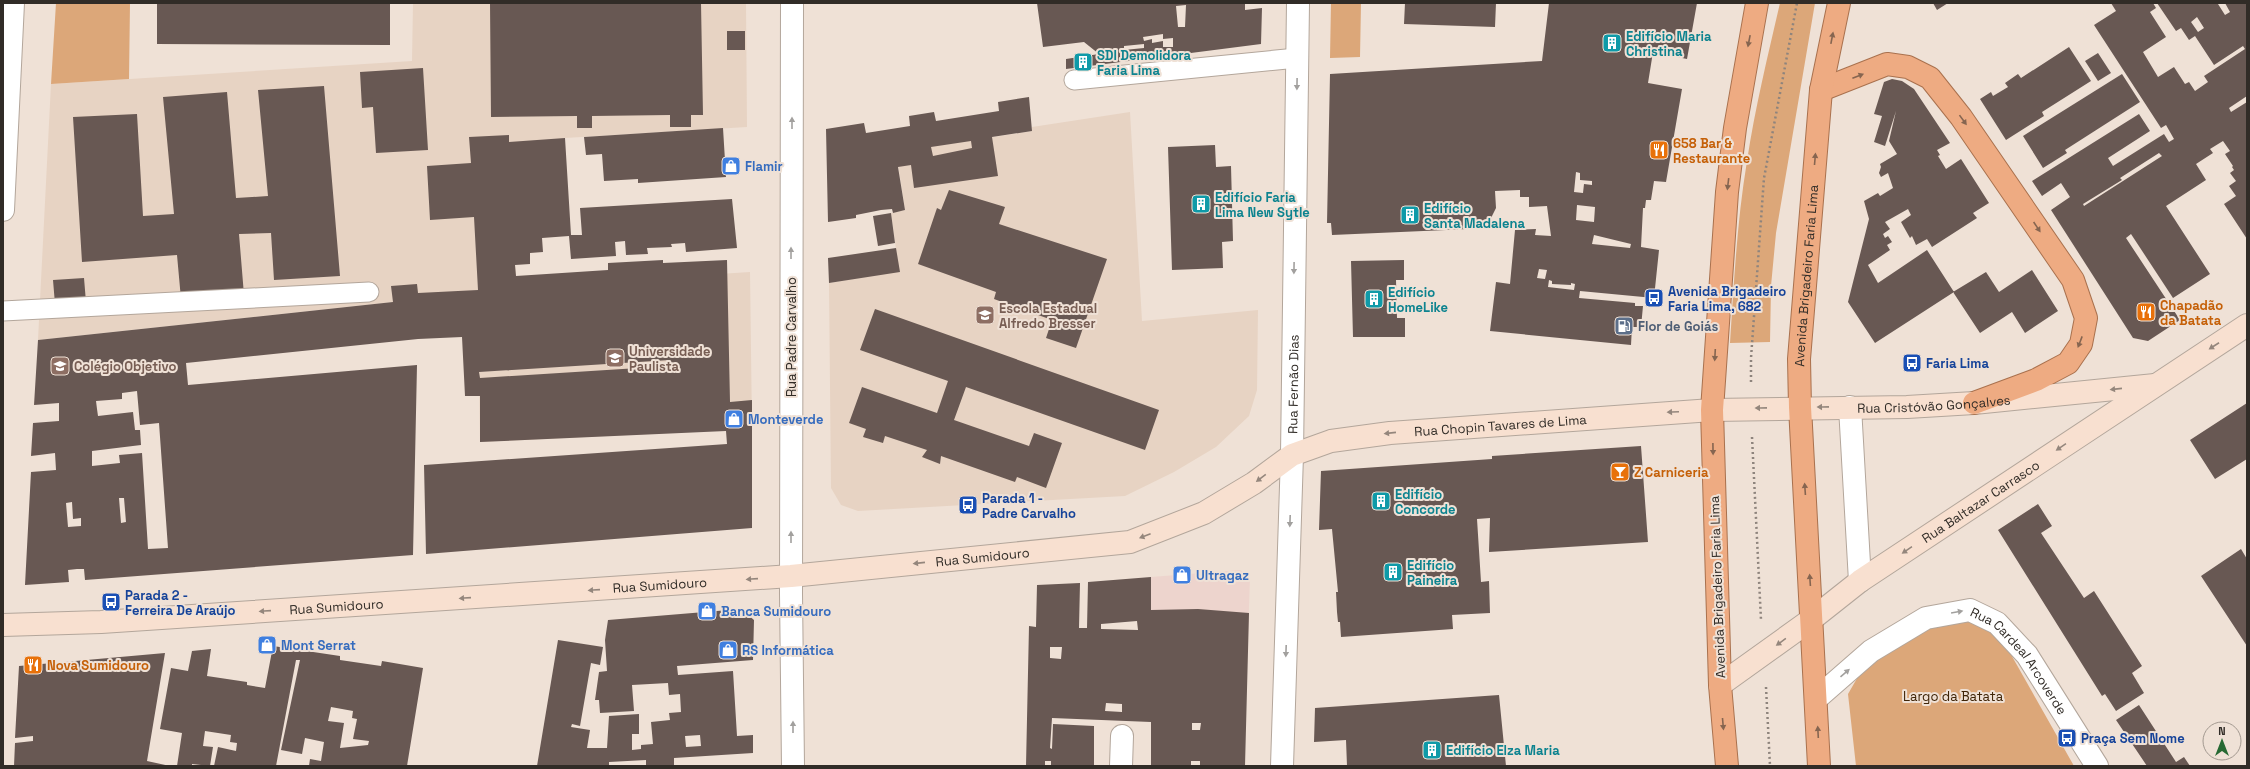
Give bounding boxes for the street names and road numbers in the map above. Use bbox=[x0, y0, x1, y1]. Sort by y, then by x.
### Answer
street label: Avenida Brigadeiro Faria Lima bbox=[1791, 184, 1822, 367]
street label: Rua Padre Carvalho bbox=[783, 277, 800, 397]
street label: Rua Fernão Dias bbox=[1284, 334, 1303, 434]
street label: Rua Cristóvão Gonçalves bbox=[1857, 391, 2011, 417]
street label: Rua Chopin Tavares de Lima bbox=[1414, 411, 1588, 440]
street label: Rua Baltazar Carrasco bbox=[1919, 457, 2043, 547]
street label: Avenida Brigadeiro Faria Lima bbox=[1706, 495, 1729, 679]
street label: Rua Sumidouro bbox=[935, 544, 1030, 570]
street label: Rua Sumidouro bbox=[612, 574, 707, 597]
street label: Rua Sumidouro bbox=[289, 595, 384, 618]
street label: Rua Cardeal Arcoverde bbox=[1968, 603, 2070, 718]

